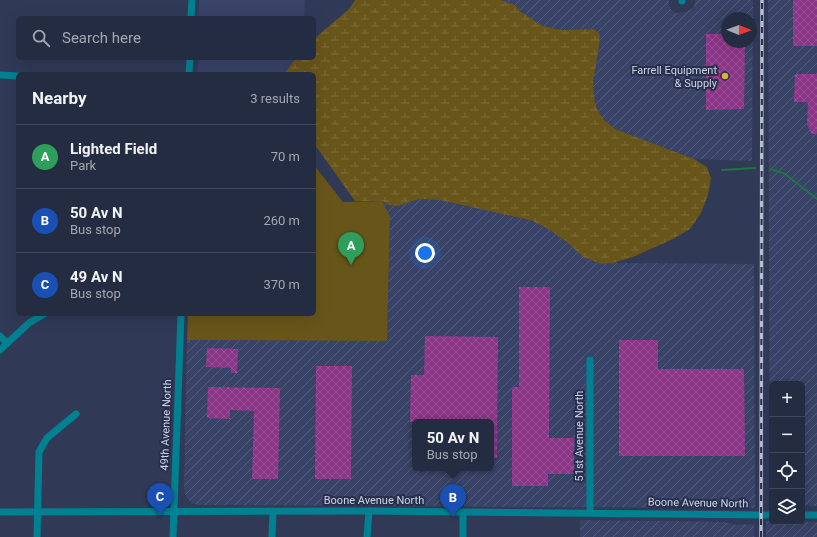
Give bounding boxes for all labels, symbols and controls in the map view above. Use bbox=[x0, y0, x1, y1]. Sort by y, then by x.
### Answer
north arrow bbox=[721, 12, 757, 48]
search box bbox=[16, 16, 316, 60]
icon: search bbox=[30, 27, 52, 49]
text: Search here bbox=[62, 29, 141, 47]
place label: Farrell Equipment & Supply bbox=[631, 64, 718, 90]
marker: Farrell Equipment & Supply bbox=[720, 71, 730, 81]
text: Nearby bbox=[32, 88, 87, 108]
text: 3 results bbox=[250, 91, 300, 106]
text: Lighted Field bbox=[70, 140, 157, 158]
text: A bbox=[41, 149, 49, 164]
text: 70 m bbox=[271, 149, 300, 164]
text: Park bbox=[70, 158, 96, 173]
text: 50 Av N bbox=[70, 204, 123, 222]
text: B bbox=[41, 213, 49, 228]
text: 260 m bbox=[263, 213, 300, 228]
text: Bus stop bbox=[70, 222, 121, 237]
pin: A bbox=[338, 232, 364, 265]
your location bbox=[415, 243, 435, 263]
text: 49 Av N bbox=[70, 268, 123, 286]
text: C bbox=[41, 277, 49, 292]
text: 370 m bbox=[263, 277, 300, 292]
text: Bus stop bbox=[70, 286, 121, 301]
street label: 49th Avenue North bbox=[158, 379, 174, 471]
map controls bbox=[769, 381, 805, 525]
button: + bbox=[769, 381, 805, 417]
street label: 51st Avenue North bbox=[573, 391, 586, 481]
button: − bbox=[769, 417, 805, 453]
popup bbox=[412, 419, 494, 471]
text: 50 Av N bbox=[427, 429, 479, 447]
text: Bus stop bbox=[427, 447, 477, 462]
button: locate bbox=[769, 453, 805, 489]
pin: C bbox=[147, 483, 173, 516]
pin: B bbox=[440, 484, 466, 517]
button: layers bbox=[769, 489, 805, 525]
street label: Boone Avenue North bbox=[324, 494, 424, 507]
street label: Boone Avenue North bbox=[648, 496, 748, 510]

